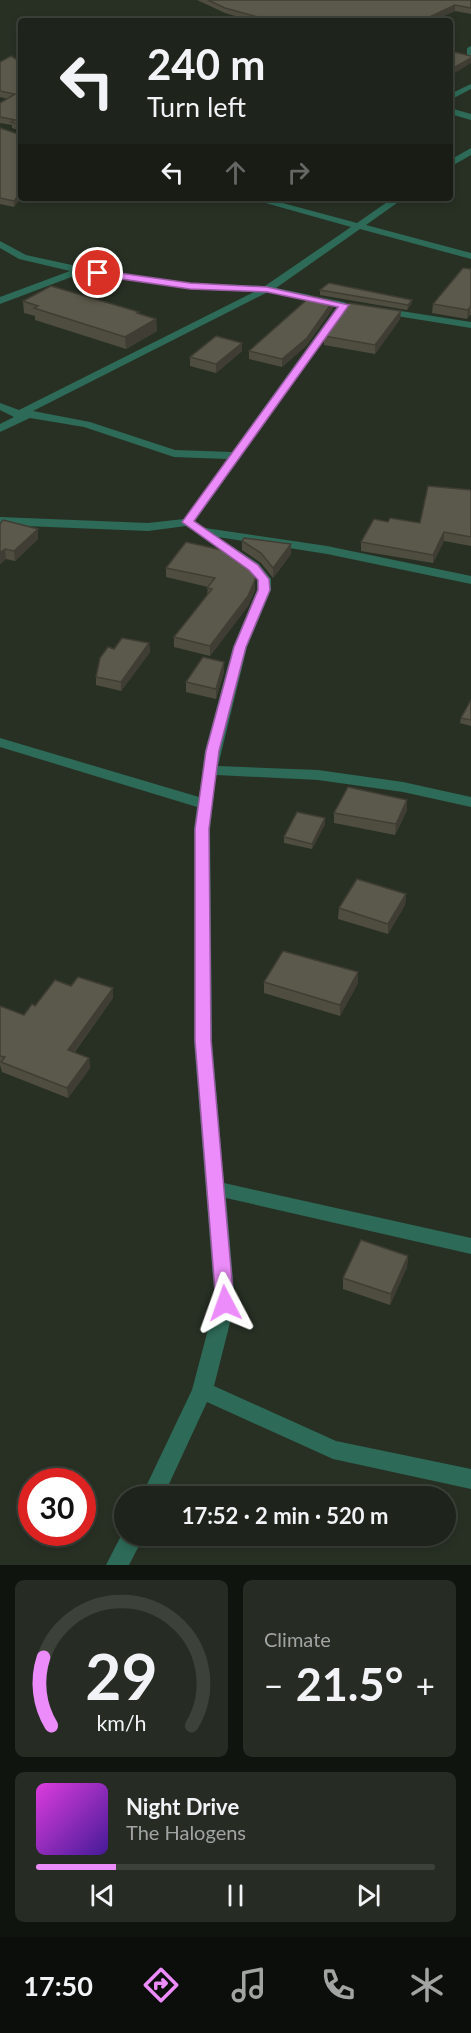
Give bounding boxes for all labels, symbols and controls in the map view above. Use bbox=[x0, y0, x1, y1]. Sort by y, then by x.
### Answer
text: 240 m bbox=[147, 39, 265, 89]
icon: left bbox=[48, 42, 126, 120]
text: Turn left bbox=[147, 90, 246, 123]
icon: left bbox=[156, 156, 189, 189]
icon: ahead bbox=[219, 156, 252, 189]
icon: right bbox=[282, 156, 315, 189]
pin bbox=[72, 247, 123, 298]
icon: arrive bbox=[81, 256, 114, 289]
position arrow bbox=[193, 1271, 257, 1335]
speed limit sign: 30 bbox=[18, 1468, 96, 1546]
text: 17:52 · 2 min · 520 m bbox=[182, 1502, 388, 1529]
text: Climate bbox=[264, 1627, 331, 1651]
text: 29 bbox=[85, 1638, 158, 1713]
text: 21.5° bbox=[296, 1657, 403, 1711]
text: − bbox=[264, 1665, 283, 1705]
text: + bbox=[416, 1665, 435, 1705]
text: km/h bbox=[96, 1710, 147, 1736]
text: Night Drive bbox=[126, 1793, 239, 1820]
text: The Halogens bbox=[126, 1820, 246, 1844]
icon: previous bbox=[86, 1879, 119, 1912]
icon: pause bbox=[219, 1879, 252, 1912]
icon: next bbox=[352, 1879, 385, 1912]
icon: directions bbox=[140, 1964, 182, 2006]
icon: music bbox=[228, 1964, 270, 2006]
icon: phone bbox=[317, 1964, 359, 2006]
icon: climate bbox=[406, 1964, 448, 2006]
text: 17:50 bbox=[23, 1969, 93, 2002]

